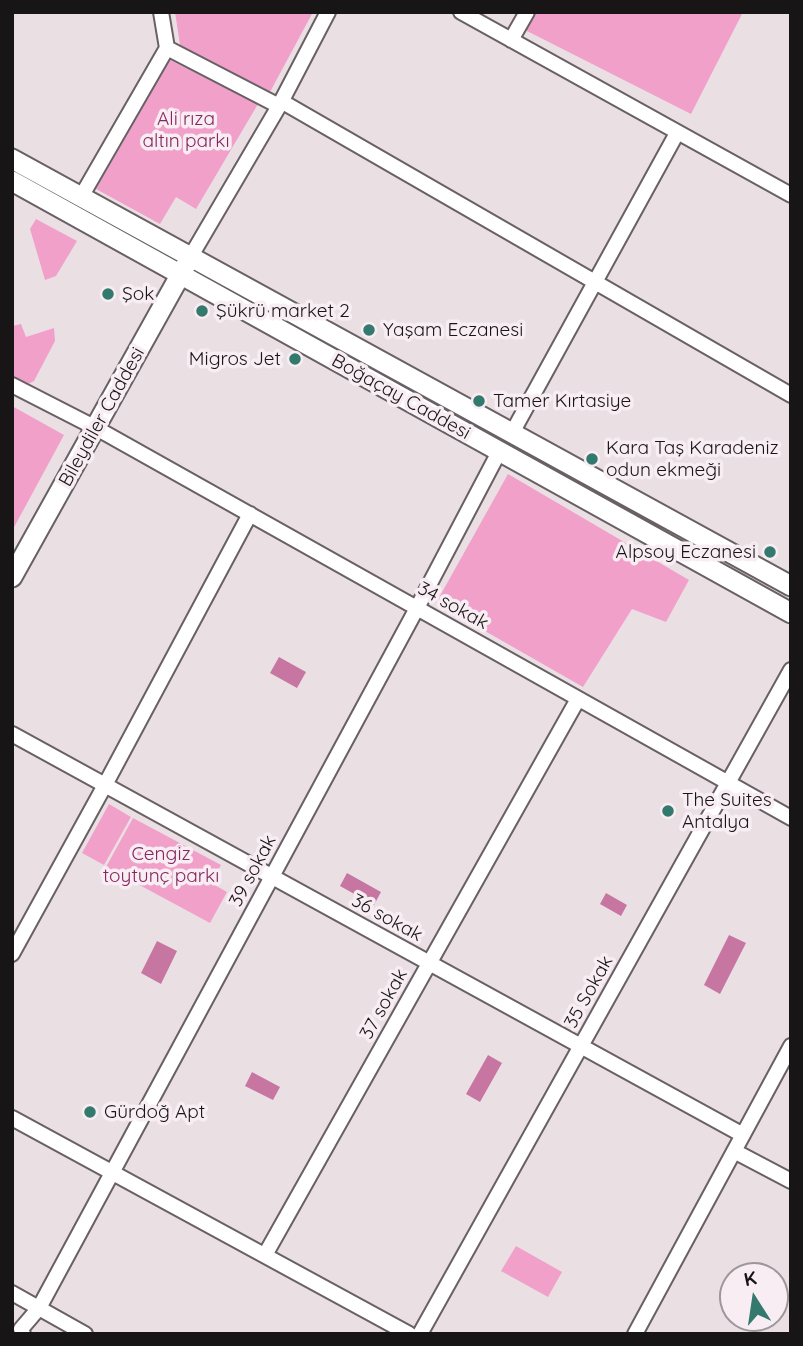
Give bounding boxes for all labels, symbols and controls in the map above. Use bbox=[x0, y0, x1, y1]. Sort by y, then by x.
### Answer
park label: Ali rıza altın parkı bbox=[142, 108, 230, 152]
place label: Şok bbox=[122, 283, 154, 305]
marker: Şok bbox=[100, 286, 116, 302]
place label: Şükrü market 2 bbox=[216, 300, 350, 322]
marker: Şükrü market 2 bbox=[194, 303, 210, 319]
place label: Yaşam Eczanesi bbox=[383, 319, 523, 341]
marker: Yaşam Eczanesi bbox=[361, 322, 377, 338]
street label: Bileydiler Caddesi bbox=[54, 343, 150, 491]
place label: Migros Jet bbox=[189, 348, 281, 370]
street label: Boğaçay Caddesi bbox=[328, 349, 474, 445]
marker: Migros Jet bbox=[287, 351, 303, 367]
place label: Tamer Kırtasiye bbox=[493, 390, 631, 412]
marker: Tamer Kırtasiye bbox=[471, 393, 487, 409]
place label: Kara Taş Karadeniz odun ekmeği bbox=[606, 437, 779, 481]
marker: Kara Taş Karadeniz odun ekmeği bbox=[584, 451, 600, 467]
place label: Alpsoy Eczanesi bbox=[616, 541, 756, 563]
marker: Alpsoy Eczanesi bbox=[762, 544, 778, 560]
street label: 34 sokak bbox=[414, 577, 492, 635]
place label: The Suites Antalya bbox=[682, 789, 772, 833]
marker: The Suites Antalya bbox=[660, 803, 676, 819]
street label: 39 sokak bbox=[225, 831, 281, 911]
park label: Cengiz toytunç parkı bbox=[103, 843, 219, 887]
street label: 36 sokak bbox=[348, 889, 426, 947]
street label: 35 Sokak bbox=[560, 952, 618, 1032]
street label: 37 sokak bbox=[355, 965, 413, 1043]
place label: Gürdoğ Apt bbox=[104, 1101, 205, 1123]
marker: Gürdoğ Apt bbox=[82, 1104, 98, 1120]
north arrow bbox=[719, 1262, 789, 1332]
text: K bbox=[741, 1265, 759, 1291]

